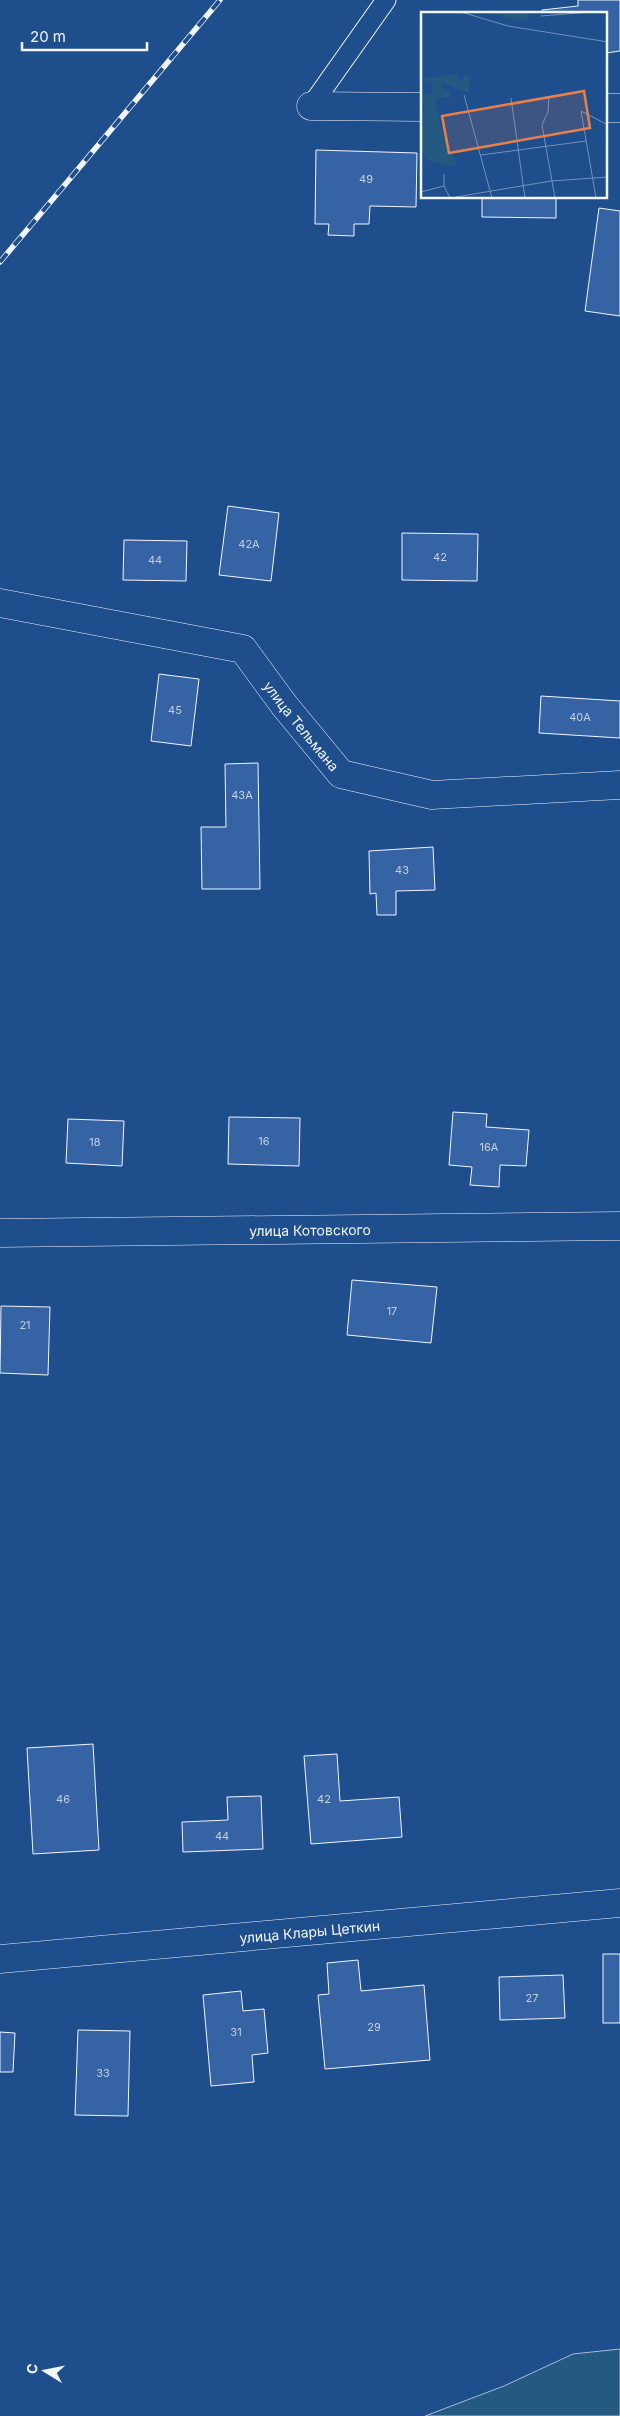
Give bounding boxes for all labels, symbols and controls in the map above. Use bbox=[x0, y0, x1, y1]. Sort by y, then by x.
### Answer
inset map bbox=[421, 12, 608, 199]
scale bar bbox=[22, 20, 148, 52]
text: 20 m bbox=[30, 27, 66, 46]
house number: 49 bbox=[359, 172, 373, 186]
house number: 42А bbox=[238, 537, 260, 551]
house number: 42 bbox=[433, 550, 447, 564]
house number: 44 bbox=[148, 553, 162, 567]
street label: улица Тельмана bbox=[261, 677, 343, 774]
house number: 45 bbox=[168, 703, 182, 717]
house number: 40А bbox=[569, 710, 591, 724]
house number: 43А bbox=[231, 788, 253, 802]
house number: 43 bbox=[395, 863, 409, 877]
house number: 16 bbox=[258, 1134, 270, 1148]
house number: 18 bbox=[89, 1135, 101, 1149]
house number: 16А bbox=[480, 1140, 499, 1154]
street label: улица Котовского bbox=[249, 1220, 371, 1239]
house number: 17 bbox=[387, 1304, 397, 1318]
house number: 21 bbox=[19, 1318, 31, 1332]
house number: 46 bbox=[56, 1792, 70, 1806]
house number: 42 bbox=[317, 1792, 331, 1806]
house number: 44 bbox=[215, 1829, 229, 1843]
street label: улица Клары Цеткин bbox=[239, 1916, 381, 1946]
house number: 27 bbox=[526, 1991, 538, 2005]
house number: 29 bbox=[367, 2020, 381, 2034]
house number: 31 bbox=[230, 2025, 242, 2039]
house number: 33 bbox=[96, 2066, 110, 2080]
north arrow bbox=[20, 2346, 70, 2396]
text: С bbox=[22, 2362, 41, 2375]

